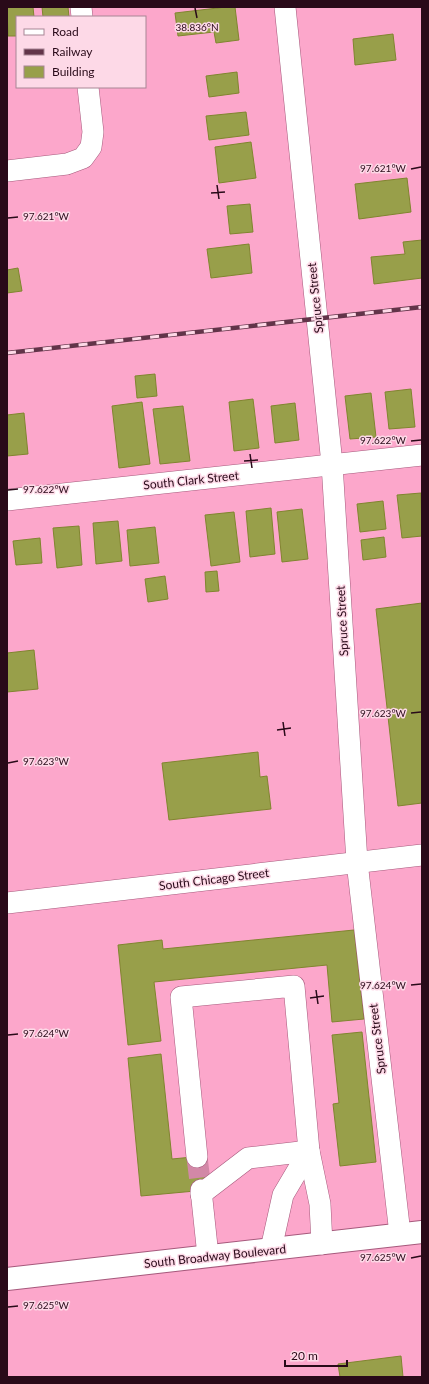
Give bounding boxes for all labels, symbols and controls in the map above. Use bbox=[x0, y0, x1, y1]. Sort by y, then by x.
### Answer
legend bbox=[16, 16, 146, 88]
text: 38.836°N bbox=[175, 21, 219, 33]
text: Road bbox=[52, 24, 79, 39]
text: Railway bbox=[52, 44, 93, 59]
text: Building bbox=[52, 64, 95, 79]
text: 97.621°W bbox=[360, 162, 407, 174]
text: 97.621°W bbox=[23, 210, 70, 222]
street label: Spruce Street bbox=[304, 261, 326, 334]
text: 97.622°W bbox=[360, 434, 407, 446]
street label: South Clark Street bbox=[142, 467, 240, 492]
text: 97.622°W bbox=[23, 483, 70, 495]
street label: Spruce Street bbox=[333, 585, 351, 657]
text: 97.623°W bbox=[360, 707, 407, 719]
text: 97.623°W bbox=[23, 755, 70, 767]
street label: South Chicago Street bbox=[158, 865, 271, 893]
text: 97.624°W bbox=[360, 979, 407, 991]
street label: Spruce Street bbox=[365, 1002, 389, 1075]
text: 97.624°W bbox=[23, 1027, 70, 1039]
street label: South Broadway Boulevard bbox=[143, 1241, 287, 1271]
text: 97.625°W bbox=[360, 1251, 407, 1263]
text: 97.625°W bbox=[23, 1299, 70, 1311]
scale bar bbox=[285, 1342, 347, 1368]
text: 20 m bbox=[291, 1348, 318, 1363]

